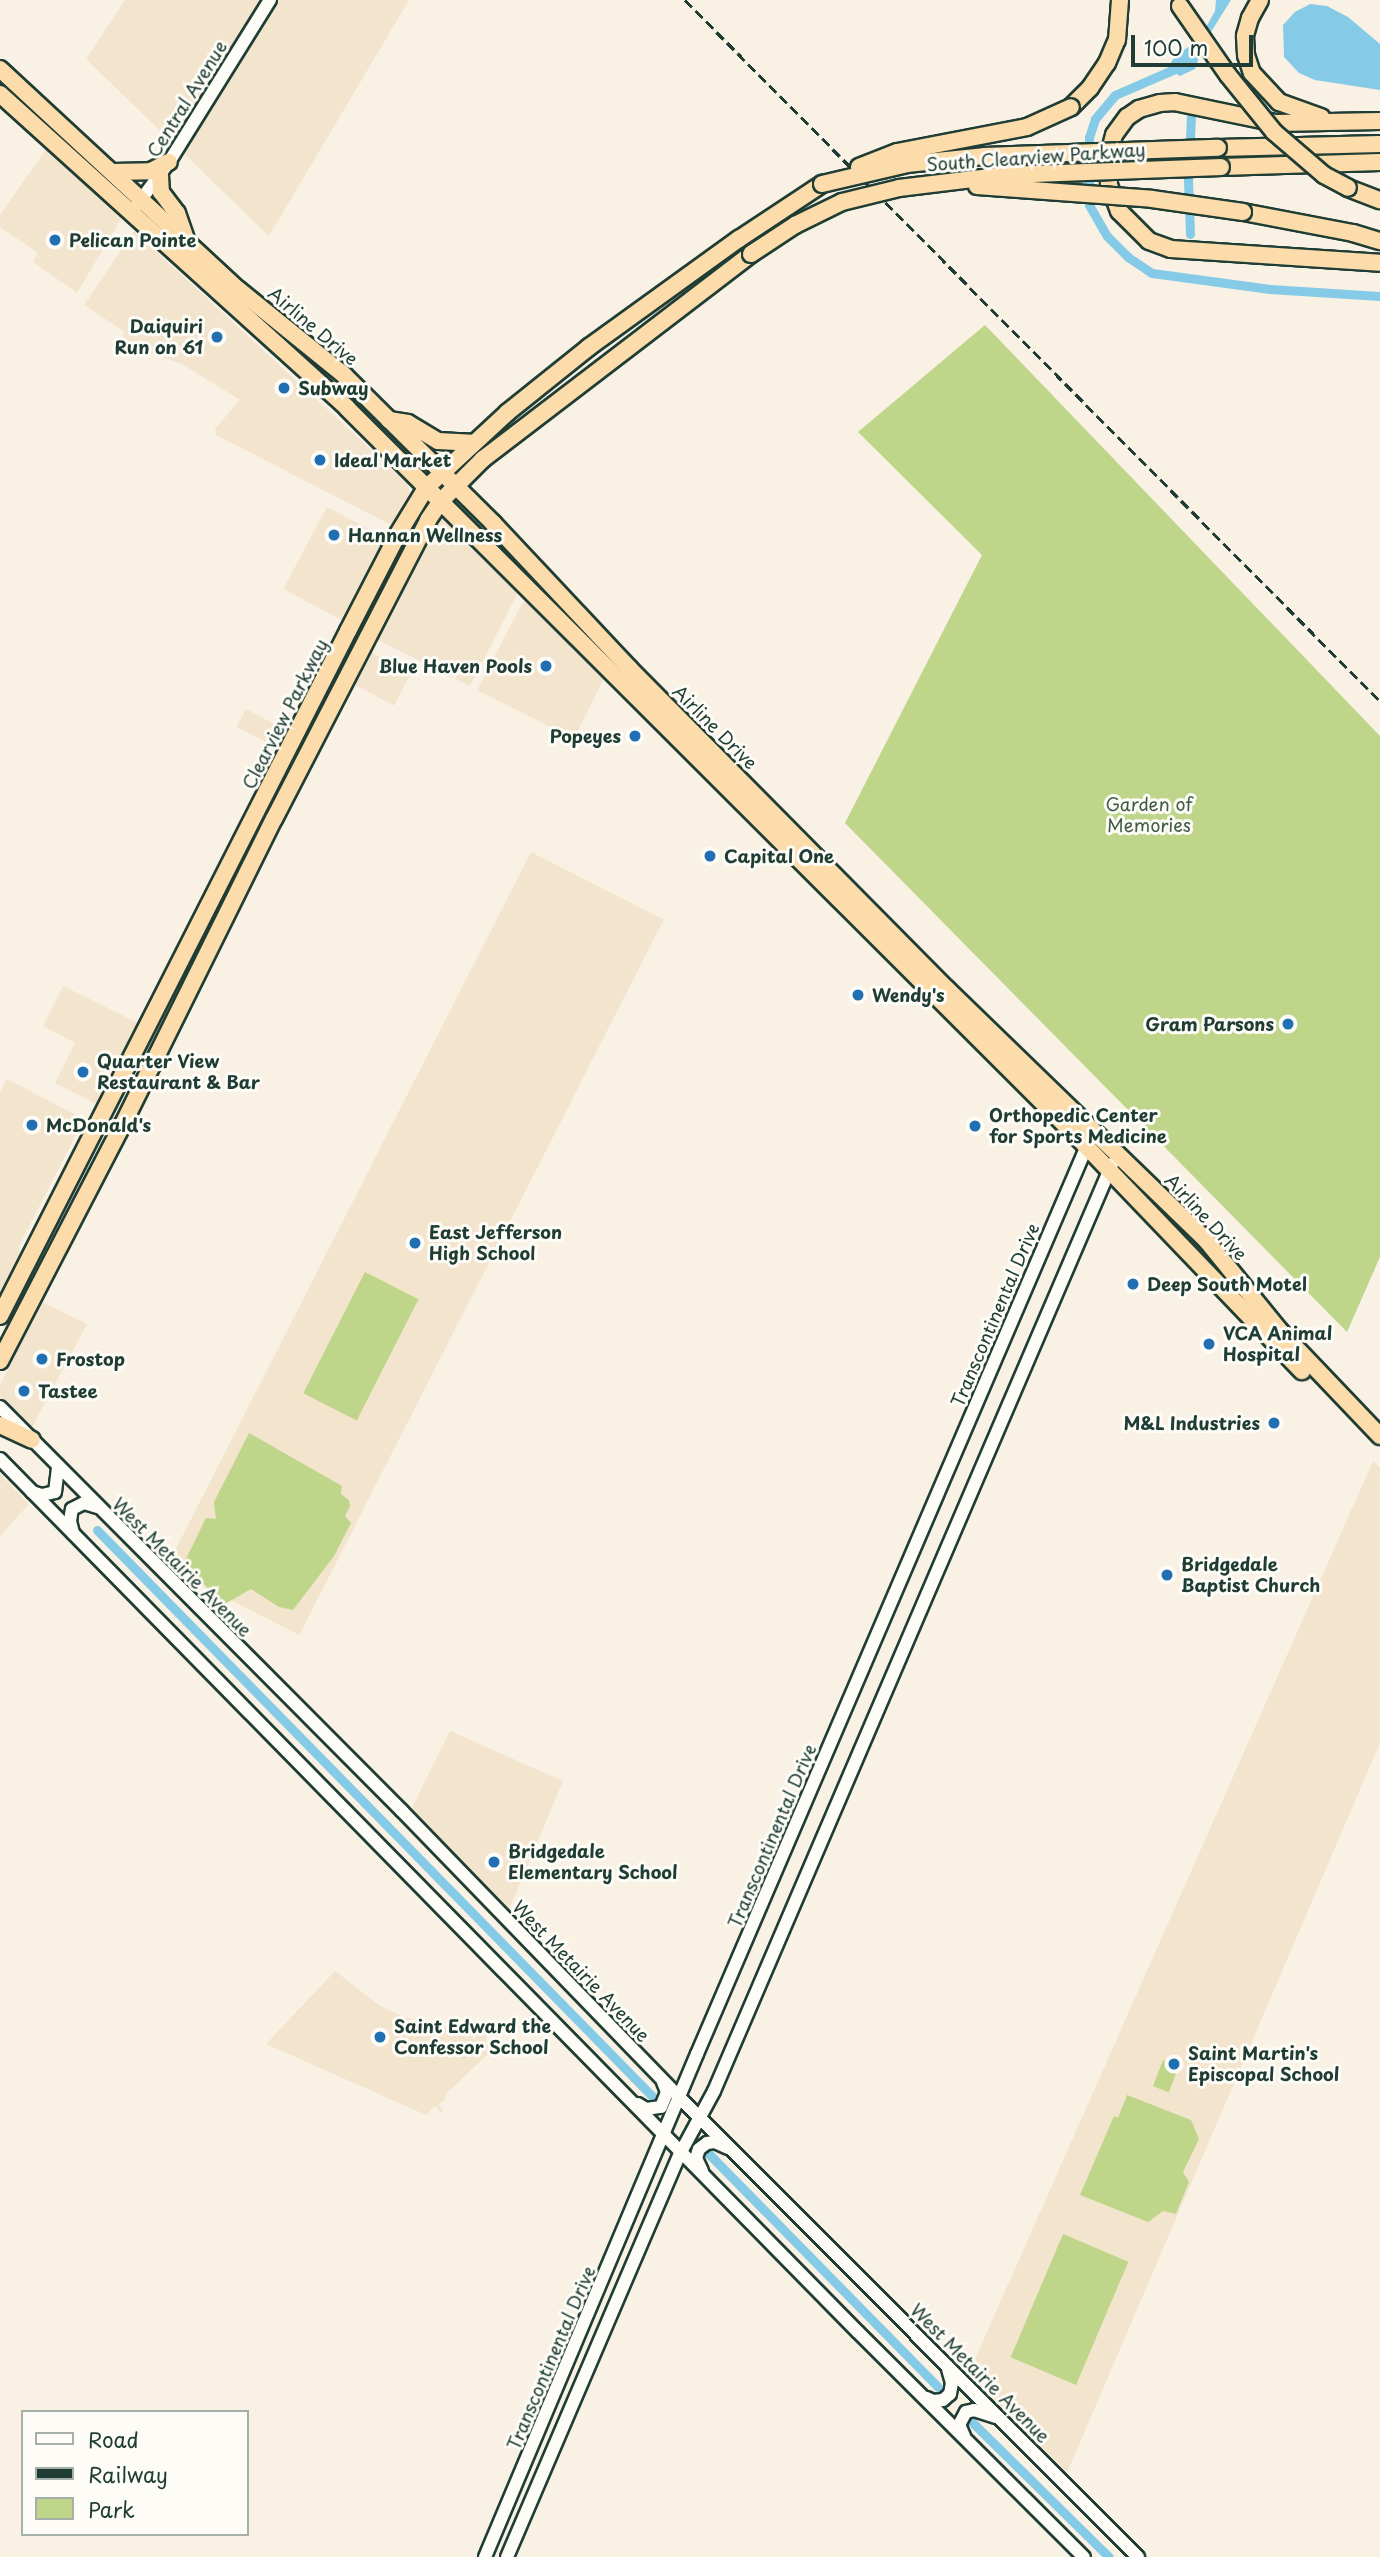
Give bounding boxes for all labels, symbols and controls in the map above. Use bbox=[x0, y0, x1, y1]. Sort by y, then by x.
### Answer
scale bar bbox=[1135, 21, 1258, 65]
text: 100 m bbox=[1144, 31, 1208, 63]
street label: Central Avenue bbox=[143, 37, 231, 161]
street label: South Clearview Parkway bbox=[925, 139, 1147, 175]
place label: Pelican Pointe bbox=[69, 229, 196, 251]
marker: Pelican Pointe bbox=[47, 232, 63, 248]
street label: Airline Drive bbox=[264, 282, 362, 370]
place label: Daiquiri Run on 61 bbox=[114, 316, 203, 358]
marker: Daiquiri Run on 61 bbox=[209, 329, 225, 345]
place label: Subway bbox=[298, 377, 368, 399]
marker: Subway bbox=[276, 380, 292, 396]
place label: Ideal Market bbox=[334, 449, 451, 471]
marker: Ideal Market bbox=[312, 452, 328, 468]
place label: Hannan Wellness bbox=[348, 524, 503, 546]
marker: Hannan Wellness bbox=[326, 527, 342, 543]
street label: Clearview Parkway bbox=[238, 635, 332, 793]
place label: Blue Haven Pools bbox=[378, 655, 532, 677]
marker: Blue Haven Pools bbox=[538, 658, 554, 674]
street label: Airline Drive bbox=[668, 680, 762, 774]
place label: Popeyes bbox=[550, 725, 621, 747]
marker: Popeyes bbox=[627, 728, 643, 744]
park label: Garden of Memories bbox=[1106, 794, 1192, 836]
place label: Capital One bbox=[724, 845, 835, 867]
marker: Capital One bbox=[702, 848, 718, 864]
place label: Wendy's bbox=[872, 984, 945, 1006]
marker: Wendy's bbox=[850, 987, 866, 1003]
place label: Gram Parsons bbox=[1144, 1013, 1274, 1035]
marker: Gram Parsons bbox=[1280, 1016, 1296, 1032]
place label: Quarter View Restaurant & Bar bbox=[97, 1051, 260, 1094]
marker: Quarter View Restaurant & Bar bbox=[75, 1064, 91, 1080]
place label: Orthopedic Center for Sports Medicine bbox=[989, 1105, 1167, 1148]
place label: McDonald's bbox=[46, 1114, 151, 1136]
marker: McDonald's bbox=[24, 1117, 40, 1133]
marker: Orthopedic Center for Sports Medicine bbox=[967, 1118, 983, 1134]
street label: Airline Drive bbox=[1160, 1169, 1252, 1265]
street label: Transcontinental Drive bbox=[946, 1219, 1044, 1411]
place label: East Jefferson High School bbox=[429, 1222, 561, 1264]
marker: East Jefferson High School bbox=[407, 1235, 423, 1251]
place label: Deep South Motel bbox=[1147, 1273, 1307, 1295]
marker: Deep South Motel bbox=[1125, 1276, 1141, 1292]
place label: VCA Animal Hospital bbox=[1223, 1323, 1333, 1366]
marker: VCA Animal Hospital bbox=[1201, 1336, 1217, 1352]
place label: Frostop bbox=[56, 1348, 125, 1370]
marker: Frostop bbox=[34, 1351, 50, 1367]
place label: Tastee bbox=[38, 1380, 98, 1402]
marker: Tastee bbox=[16, 1383, 32, 1399]
place label: M&L Industries bbox=[1122, 1412, 1260, 1434]
marker: M&L Industries bbox=[1266, 1415, 1282, 1431]
street label: West Metairie Avenue bbox=[108, 1493, 256, 1641]
place label: Bridgedale Baptist Church bbox=[1181, 1554, 1321, 1596]
marker: Bridgedale Baptist Church bbox=[1159, 1567, 1175, 1583]
street label: Transcontinental Drive bbox=[723, 1740, 821, 1932]
place label: Bridgedale Elementary School bbox=[508, 1841, 678, 1884]
marker: Bridgedale Elementary School bbox=[486, 1854, 502, 1870]
street label: West Metairie Avenue bbox=[508, 1896, 654, 2046]
place label: Saint Edward the Confessor School bbox=[394, 2016, 553, 2058]
marker: Saint Edward the Confessor School bbox=[372, 2029, 388, 2045]
place label: Saint Martin's Episcopal School bbox=[1188, 2043, 1339, 2086]
marker: Saint Martin's Episcopal School bbox=[1166, 2056, 1182, 2072]
street label: Transcontinental Drive bbox=[502, 2262, 600, 2454]
street label: West Metairie Avenue bbox=[906, 2299, 1054, 2447]
legend bbox=[21, 2410, 248, 2536]
text: Road bbox=[88, 2423, 139, 2455]
text: Railway bbox=[88, 2458, 168, 2490]
text: Park bbox=[88, 2493, 135, 2525]

